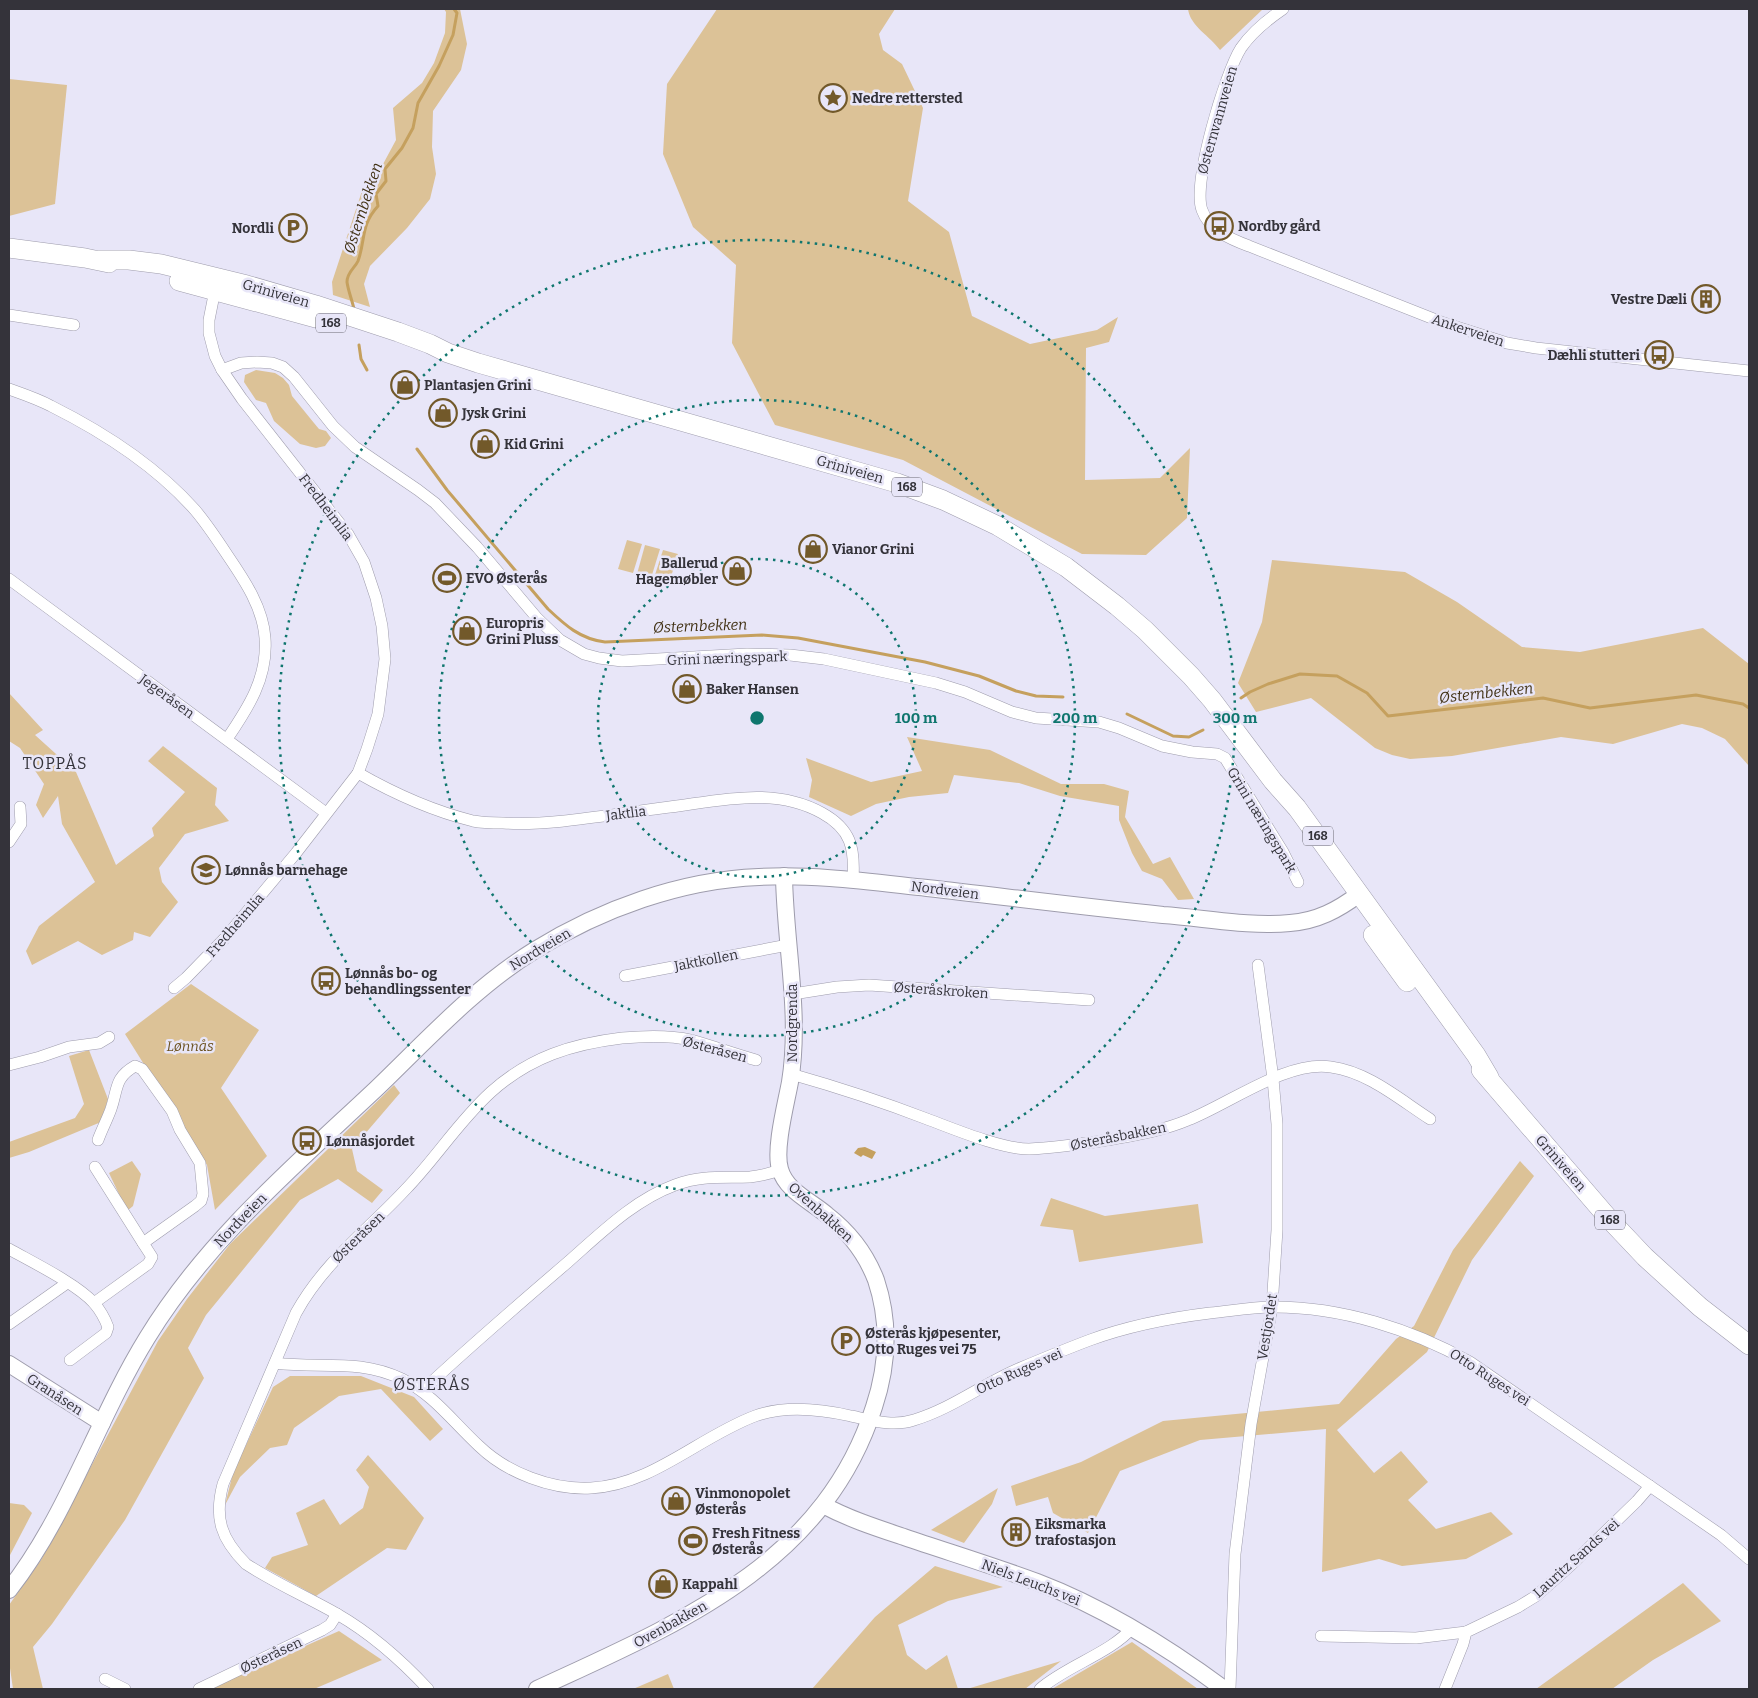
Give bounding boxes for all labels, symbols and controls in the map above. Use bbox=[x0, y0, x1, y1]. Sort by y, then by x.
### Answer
street label: Østernvannveien bbox=[1194, 64, 1241, 176]
place icon: Nedre rettersted bbox=[818, 83, 848, 113]
place label: Nedre rettersted bbox=[852, 90, 963, 107]
water label: Østernbekken bbox=[340, 160, 386, 256]
bus stop icon: Nordby gård bbox=[1204, 211, 1234, 241]
parking icon: Nordli bbox=[278, 213, 308, 243]
place label: Nordby gård bbox=[1238, 218, 1321, 235]
place label: Nordli bbox=[232, 220, 275, 237]
street label: Griniveien bbox=[240, 276, 311, 311]
building icon: Vestre Dæli bbox=[1691, 284, 1721, 314]
place label: Vestre Dæli bbox=[1611, 291, 1688, 308]
street label: Ankerveien bbox=[1429, 311, 1506, 350]
road number: 168 bbox=[316, 314, 346, 332]
bus stop icon: Dæhli stutteri bbox=[1644, 340, 1674, 370]
place label: Dæhli stutteri bbox=[1547, 347, 1641, 364]
shop icon: Plantasjen Grini bbox=[390, 370, 420, 400]
place label: Plantasjen Grini bbox=[424, 377, 532, 394]
shop icon: Jysk Grini bbox=[428, 398, 458, 428]
place label: Jysk Grini bbox=[461, 405, 527, 422]
shop icon: Kid Grini bbox=[470, 429, 500, 459]
place label: Kid Grini bbox=[504, 436, 564, 453]
street label: Griniveien bbox=[814, 452, 885, 487]
street label: Fredheimlia bbox=[295, 471, 356, 544]
road number: 168 bbox=[892, 478, 922, 497]
shop icon: Vianor Grini bbox=[798, 534, 828, 564]
place label: Vianor Grini bbox=[832, 541, 915, 558]
place label: Ballerud Hagemøbler bbox=[635, 555, 719, 588]
shop icon: Ballerud Hagemøbler bbox=[722, 556, 752, 586]
sports icon: EVO Østerås bbox=[432, 563, 462, 593]
place label: EVO Østerås bbox=[466, 570, 548, 587]
place label: Europris Grini Pluss bbox=[486, 615, 558, 648]
water label: Østernbekken bbox=[653, 615, 747, 637]
shop icon: Europris Grini Pluss bbox=[452, 616, 482, 646]
street label: Grini næringspark bbox=[666, 648, 788, 669]
street label: Jegeråsen bbox=[135, 670, 198, 722]
shop icon: Baker Hansen bbox=[672, 674, 702, 704]
water label: Østernbekken bbox=[1438, 679, 1534, 707]
place label: Baker Hansen bbox=[706, 681, 799, 698]
centre of rings bbox=[748, 709, 766, 727]
text: 100 m bbox=[895, 709, 938, 727]
text: 200 m bbox=[1053, 709, 1098, 727]
text: 300 m bbox=[1213, 709, 1258, 727]
district label: TOPPÅS bbox=[22, 753, 88, 773]
street label: Grini næringspark bbox=[1223, 764, 1300, 876]
street label: Jaktlia bbox=[604, 803, 647, 825]
road number: 168 bbox=[1303, 826, 1333, 846]
school or university icon: Lønnås barnehage bbox=[191, 855, 221, 885]
place label: Lønnås barnehage bbox=[225, 862, 348, 879]
street label: Nordveien bbox=[910, 878, 980, 903]
street label: Fredheimlia bbox=[203, 890, 268, 961]
street label: Nordveien bbox=[507, 924, 574, 974]
street label: Jaktkollen bbox=[672, 946, 740, 975]
place label: Lønnås bo- og behandlingssenter bbox=[345, 965, 471, 998]
bus stop icon: Lønnås bo- og behandlingssenter bbox=[311, 966, 341, 996]
street label: Østeråskroken bbox=[893, 979, 989, 1002]
street label: Nordgrenda bbox=[784, 983, 801, 1062]
street label: Østeråsen bbox=[681, 1033, 749, 1066]
park label: Lønnås bbox=[166, 1038, 214, 1055]
street label: Østeråsbakken bbox=[1069, 1119, 1168, 1154]
bus stop icon: Lønnåsjordet bbox=[292, 1126, 322, 1156]
street label: Griniveien bbox=[1532, 1132, 1590, 1195]
place label: Lønnåsjordet bbox=[326, 1133, 415, 1150]
street label: Ovenbakken bbox=[785, 1179, 857, 1246]
street label: Nordveien bbox=[211, 1190, 270, 1251]
street label: Østeråsen bbox=[329, 1208, 388, 1266]
road number: 168 bbox=[1595, 1210, 1625, 1230]
street label: Vestjordet bbox=[1254, 1293, 1281, 1361]
place label: Østerås kjøpesenter, Otto Ruges vei 75 bbox=[865, 1325, 1001, 1358]
parking icon: Østerås kjøpesenter, Otto Ruges vei 75 bbox=[831, 1326, 861, 1356]
street label: Otto Ruges vei bbox=[973, 1345, 1065, 1398]
street label: Otto Ruges vei bbox=[1446, 1345, 1533, 1410]
street label: Granåsen bbox=[23, 1370, 86, 1419]
district label: ØSTERÅS bbox=[393, 1374, 471, 1394]
place label: Vinmonopolet Østerås bbox=[695, 1485, 791, 1518]
shop icon: Vinmonopolet Østerås bbox=[661, 1486, 691, 1516]
street label: Lauritz Sands vei bbox=[1530, 1515, 1623, 1601]
place label: Eiksmarka trafostasjon bbox=[1035, 1516, 1116, 1549]
building icon: Eiksmarka trafostasjon bbox=[1001, 1517, 1031, 1547]
place label: Fresh Fitness Østerås bbox=[712, 1525, 800, 1558]
sports icon: Fresh Fitness Østerås bbox=[678, 1526, 708, 1556]
street label: Niels Leuchs vei bbox=[979, 1556, 1083, 1609]
shop icon: Kappahl bbox=[648, 1569, 678, 1599]
place label: Kappahl bbox=[682, 1576, 738, 1593]
street label: Ovenbakken bbox=[631, 1597, 710, 1652]
street label: Østeråsen bbox=[238, 1634, 305, 1677]

